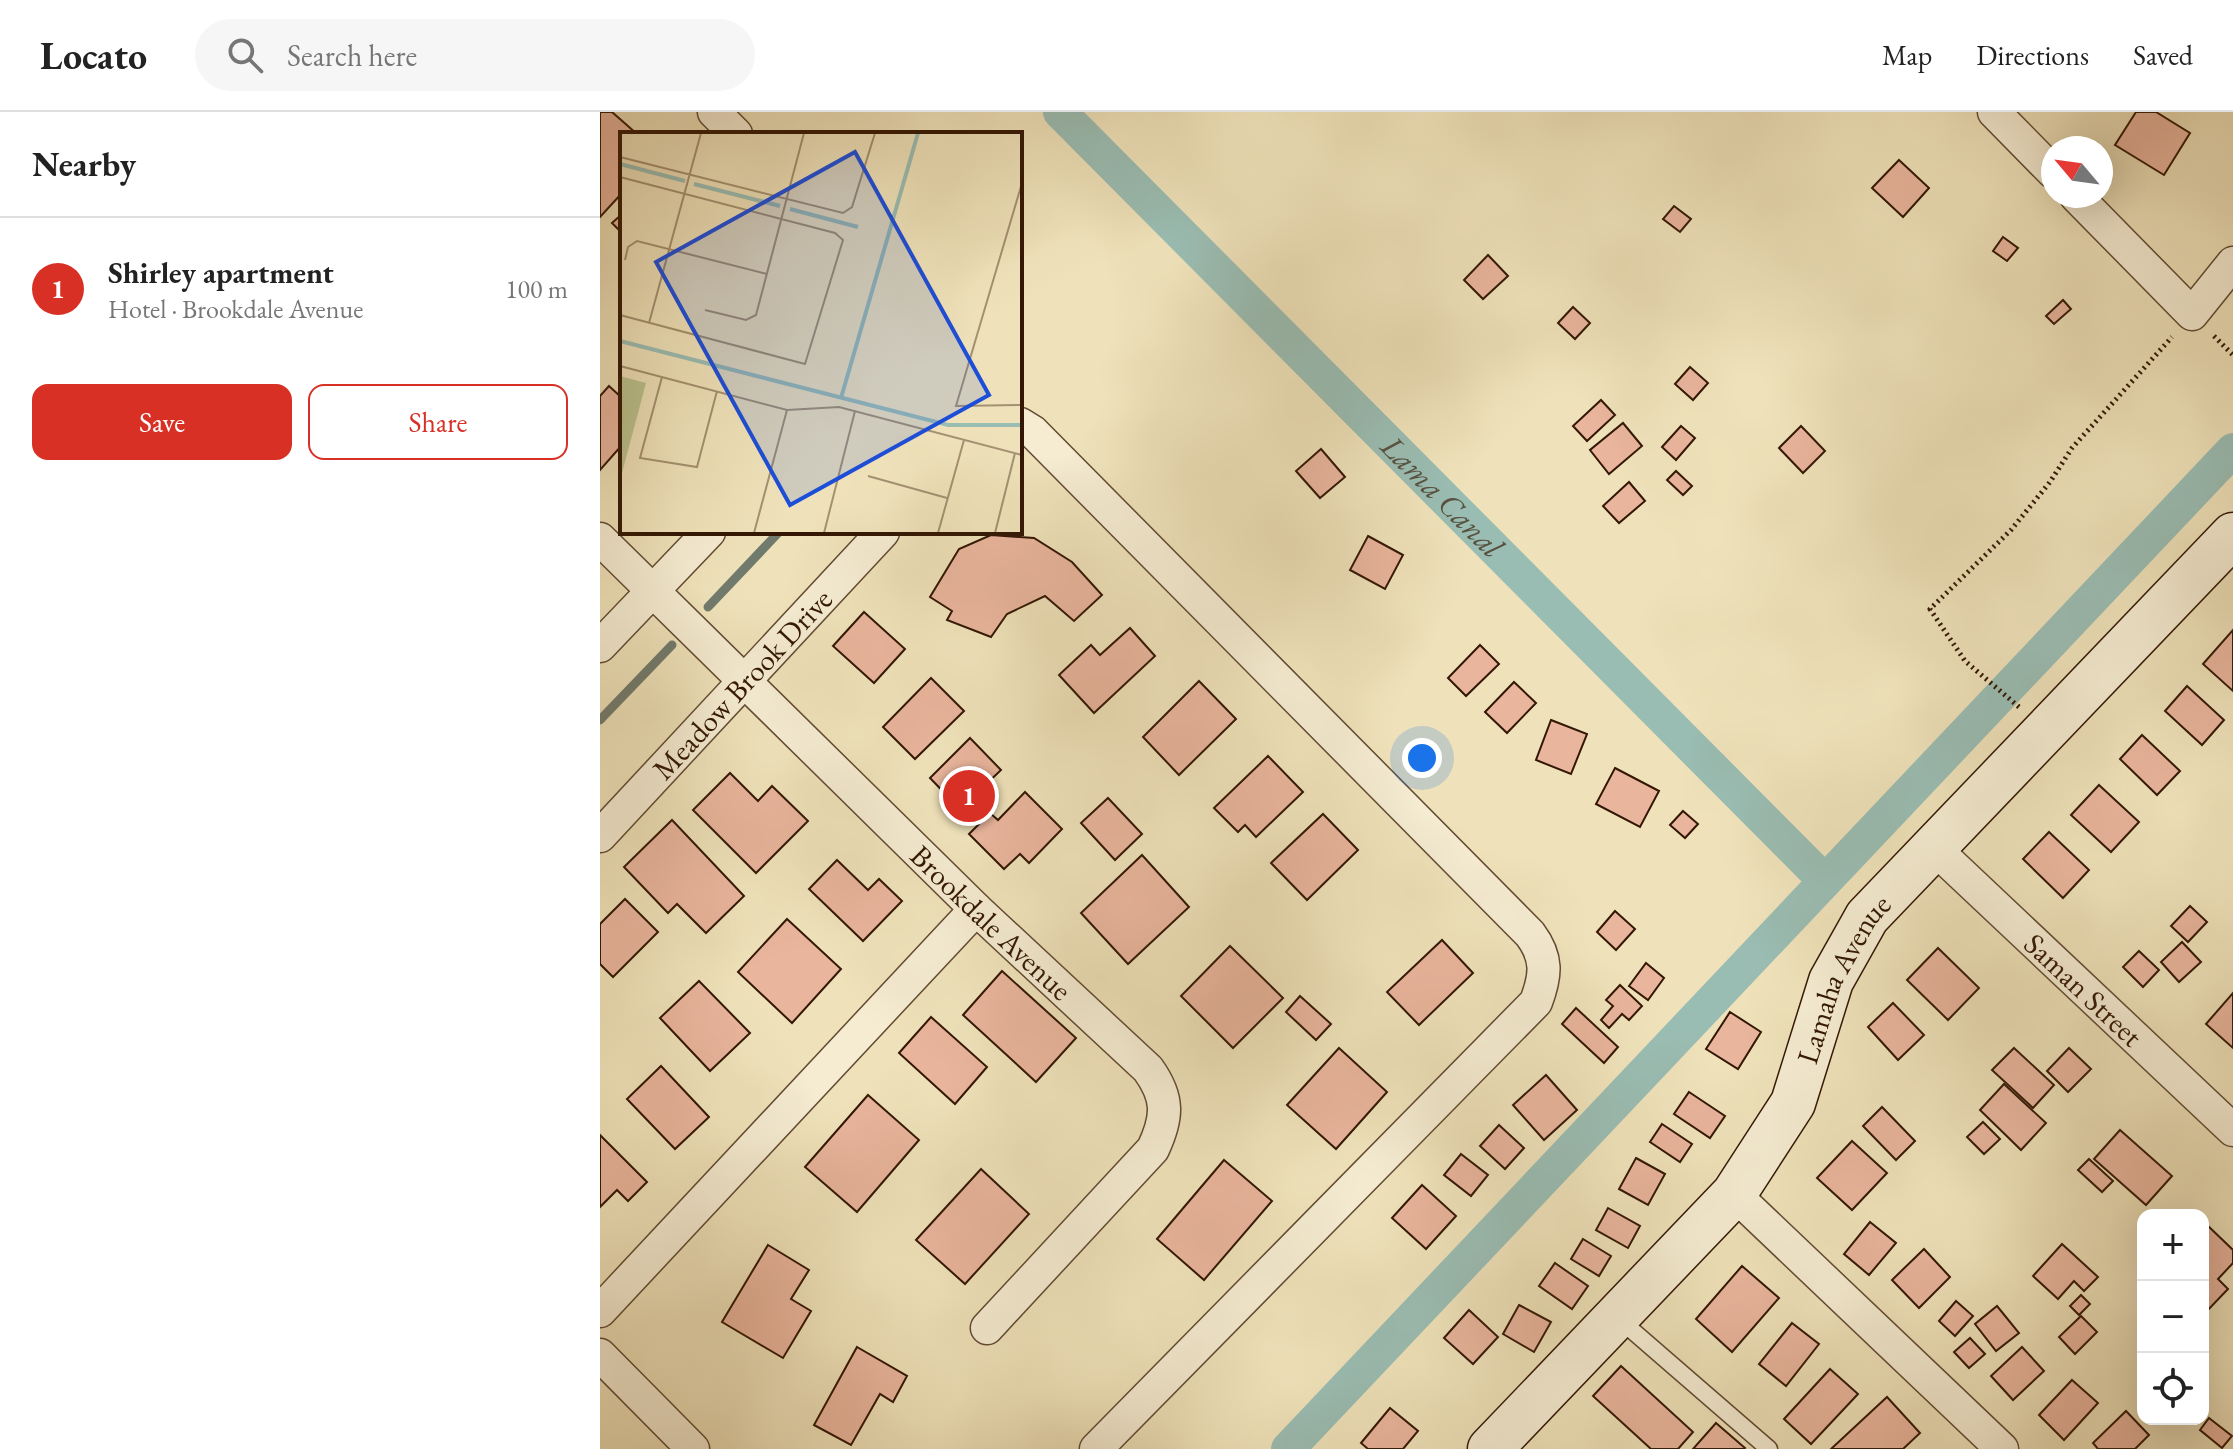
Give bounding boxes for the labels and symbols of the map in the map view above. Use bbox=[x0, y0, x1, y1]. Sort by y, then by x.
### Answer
inset map bbox=[620, 132, 1022, 534]
north arrow bbox=[2041, 136, 2113, 208]
water label: Lama Canal bbox=[1371, 425, 1513, 567]
street label: Meadow Brook Drive bbox=[643, 580, 840, 788]
your location bbox=[1402, 738, 1442, 778]
pin: 1 bbox=[943, 766, 995, 826]
street label: Brookdale Avenue bbox=[902, 836, 1081, 1008]
street label: Lamaha Avenue bbox=[1787, 885, 1899, 1068]
street label: Saman Street bbox=[2016, 924, 2152, 1055]

